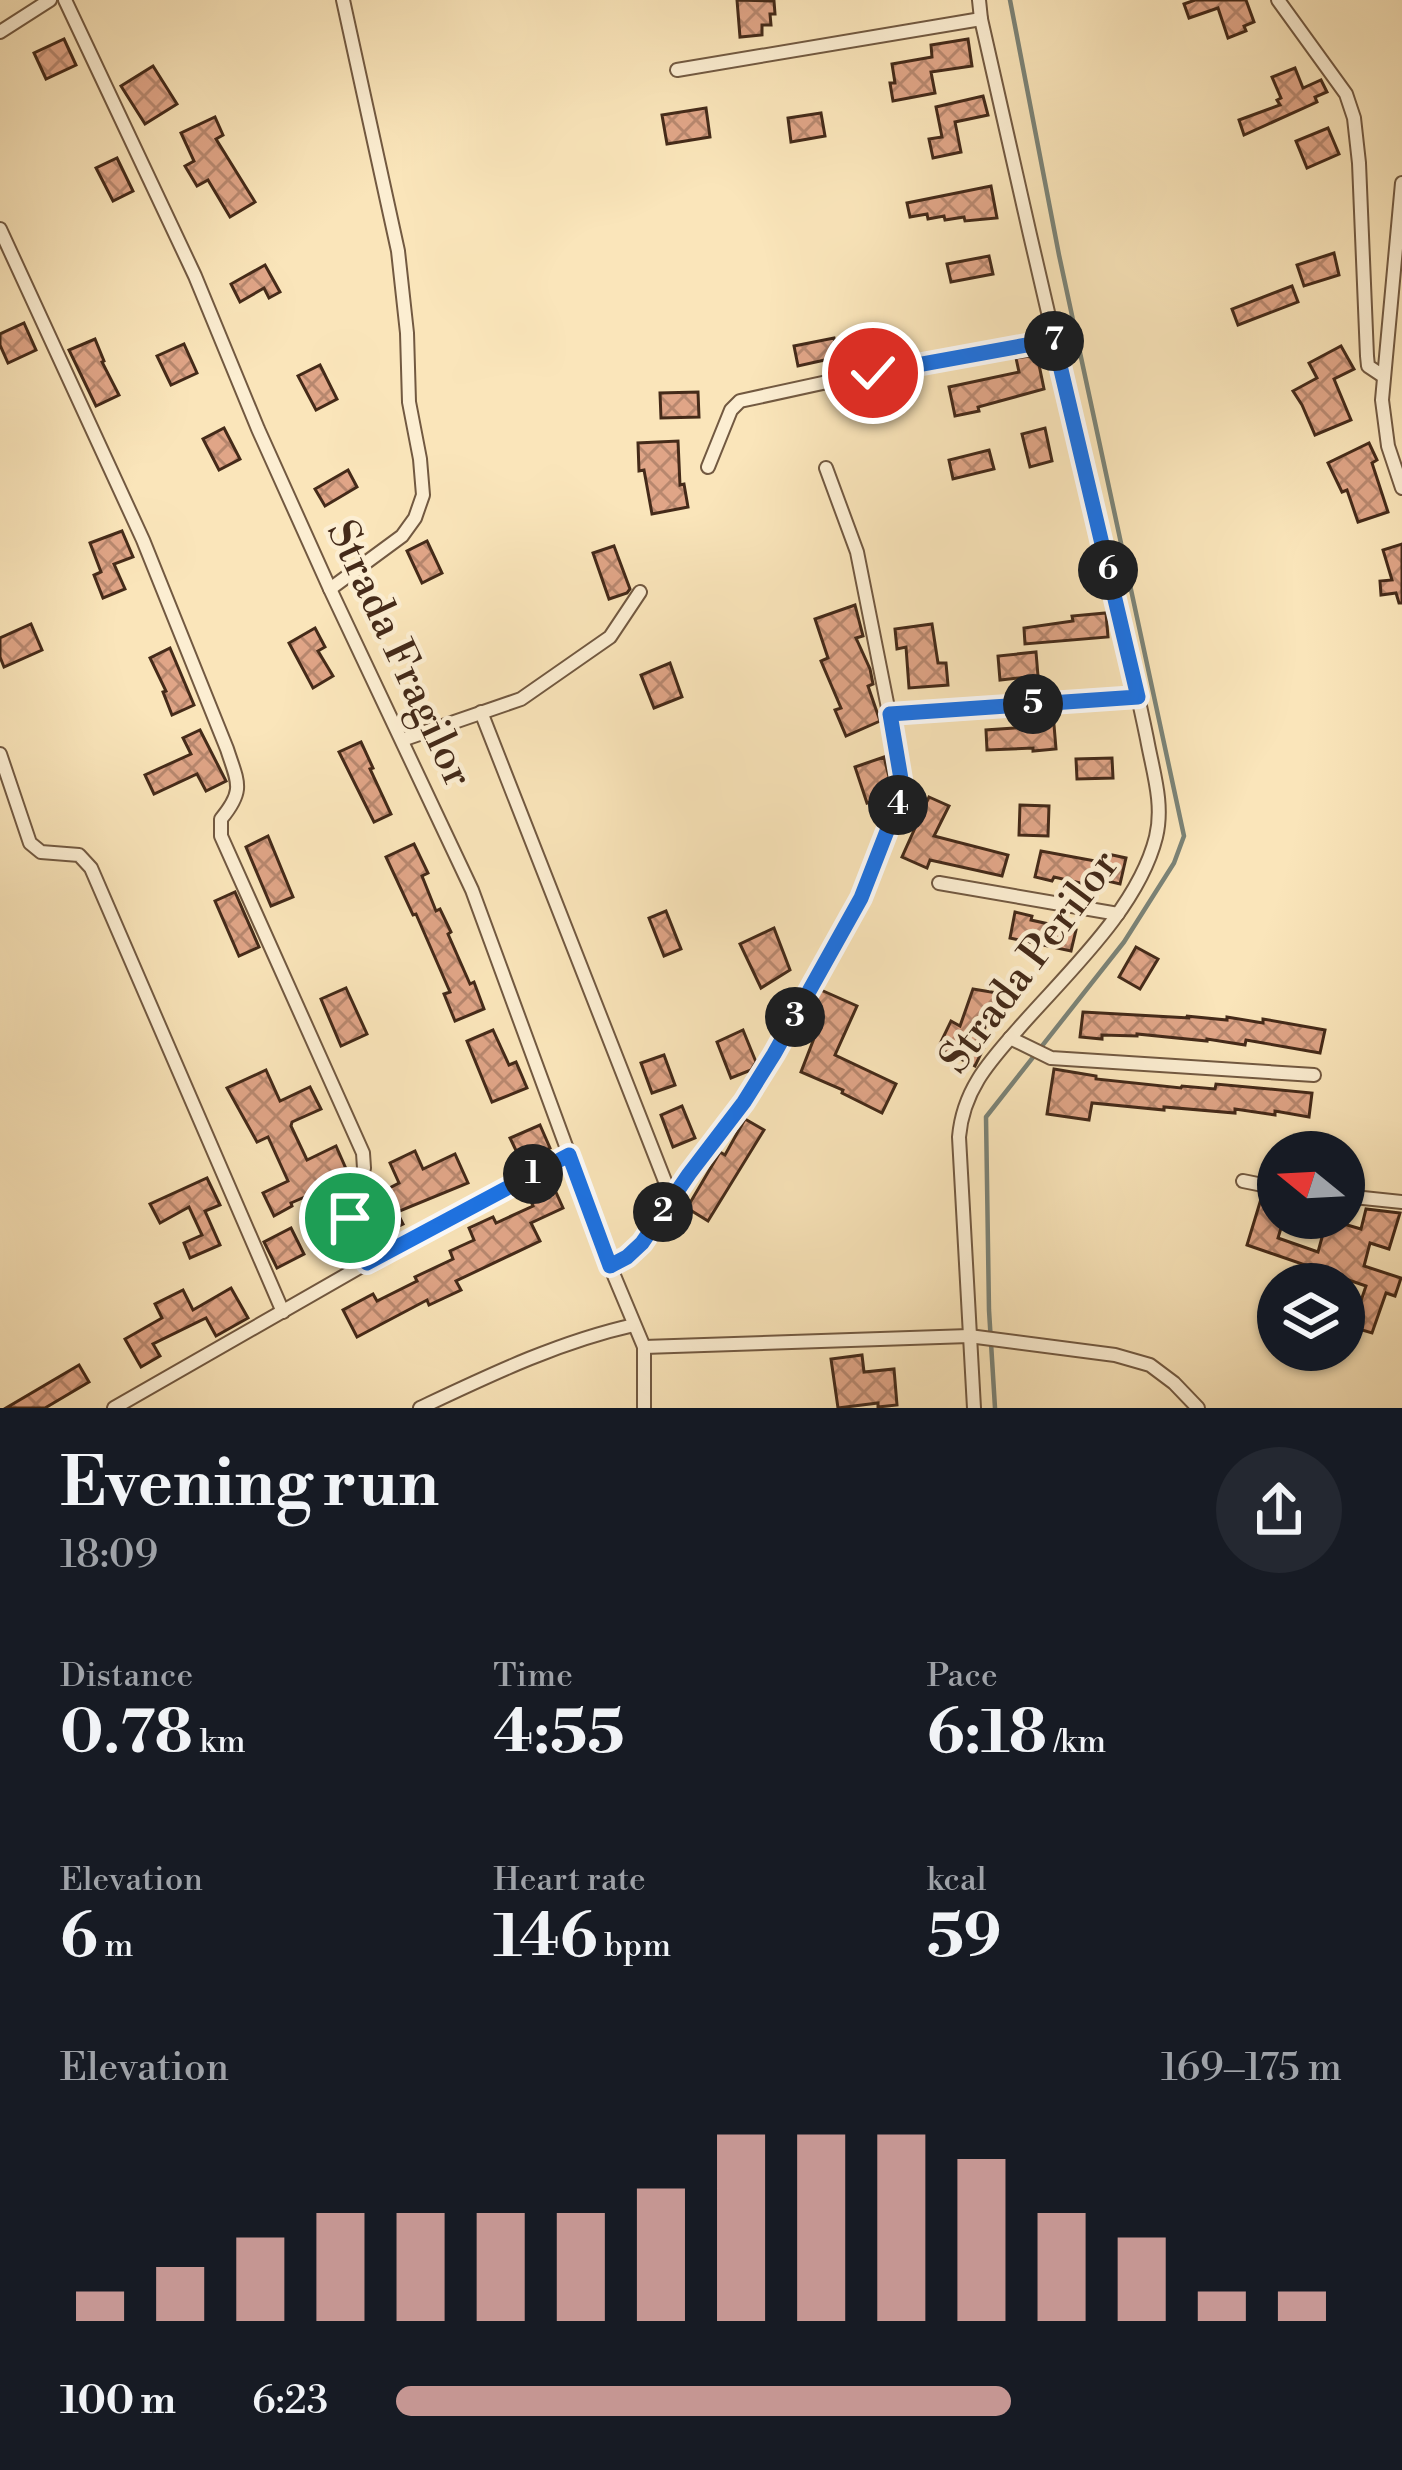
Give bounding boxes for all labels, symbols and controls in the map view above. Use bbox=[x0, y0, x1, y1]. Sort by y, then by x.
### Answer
pin: 7 bbox=[1024, 311, 1084, 371]
text: 7 bbox=[1044, 320, 1064, 361]
pin bbox=[822, 322, 924, 424]
icon: check bbox=[840, 340, 906, 406]
street label: Strada Fragilor bbox=[313, 512, 484, 796]
pin: 6 bbox=[1078, 540, 1138, 600]
text: 6 bbox=[1098, 549, 1118, 590]
pin: 5 bbox=[1003, 674, 1063, 734]
text: 5 bbox=[1023, 683, 1043, 724]
pin: 4 bbox=[868, 775, 928, 835]
text: 4 bbox=[887, 784, 909, 825]
street label: Strada Perilor bbox=[929, 840, 1131, 1084]
pin: 3 bbox=[765, 987, 825, 1047]
text: 3 bbox=[785, 996, 805, 1037]
north arrow bbox=[1257, 1131, 1365, 1239]
map controls bbox=[1257, 1131, 1365, 1371]
pin: 1 bbox=[503, 1144, 563, 1204]
text: 1 bbox=[525, 1153, 541, 1194]
pin bbox=[299, 1167, 401, 1269]
pin: 2 bbox=[633, 1182, 693, 1242]
icon: arrive bbox=[317, 1185, 383, 1251]
text: 2 bbox=[653, 1191, 673, 1232]
button: layers bbox=[1257, 1263, 1365, 1371]
text: Evening run bbox=[60, 1444, 439, 1527]
button: share bbox=[1216, 1447, 1342, 1573]
text: 18:09 bbox=[60, 1531, 158, 1580]
text: Distance bbox=[60, 1656, 193, 1697]
text: Time bbox=[493, 1656, 573, 1697]
text: Pace bbox=[927, 1656, 998, 1697]
text: 0.78 bbox=[60, 1697, 193, 1772]
text: 4:55 bbox=[493, 1697, 624, 1772]
text: 6:18 bbox=[927, 1697, 1047, 1772]
text: km bbox=[193, 1722, 246, 1763]
text: /km bbox=[1047, 1722, 1106, 1763]
text: Elevation bbox=[60, 1860, 203, 1901]
text: Heart rate bbox=[493, 1860, 646, 1901]
text: kcal bbox=[927, 1860, 987, 1901]
text: 6 bbox=[60, 1901, 98, 1976]
text: 146 bbox=[493, 1901, 598, 1976]
text: 59 bbox=[927, 1901, 1002, 1976]
text: m bbox=[98, 1926, 134, 1967]
text: bpm bbox=[598, 1926, 671, 1967]
text: Elevation bbox=[60, 2044, 229, 2093]
text: 169–175 m bbox=[1161, 2044, 1342, 2093]
text: 100 m bbox=[60, 2377, 176, 2426]
text: 6:23 bbox=[252, 2377, 328, 2426]

